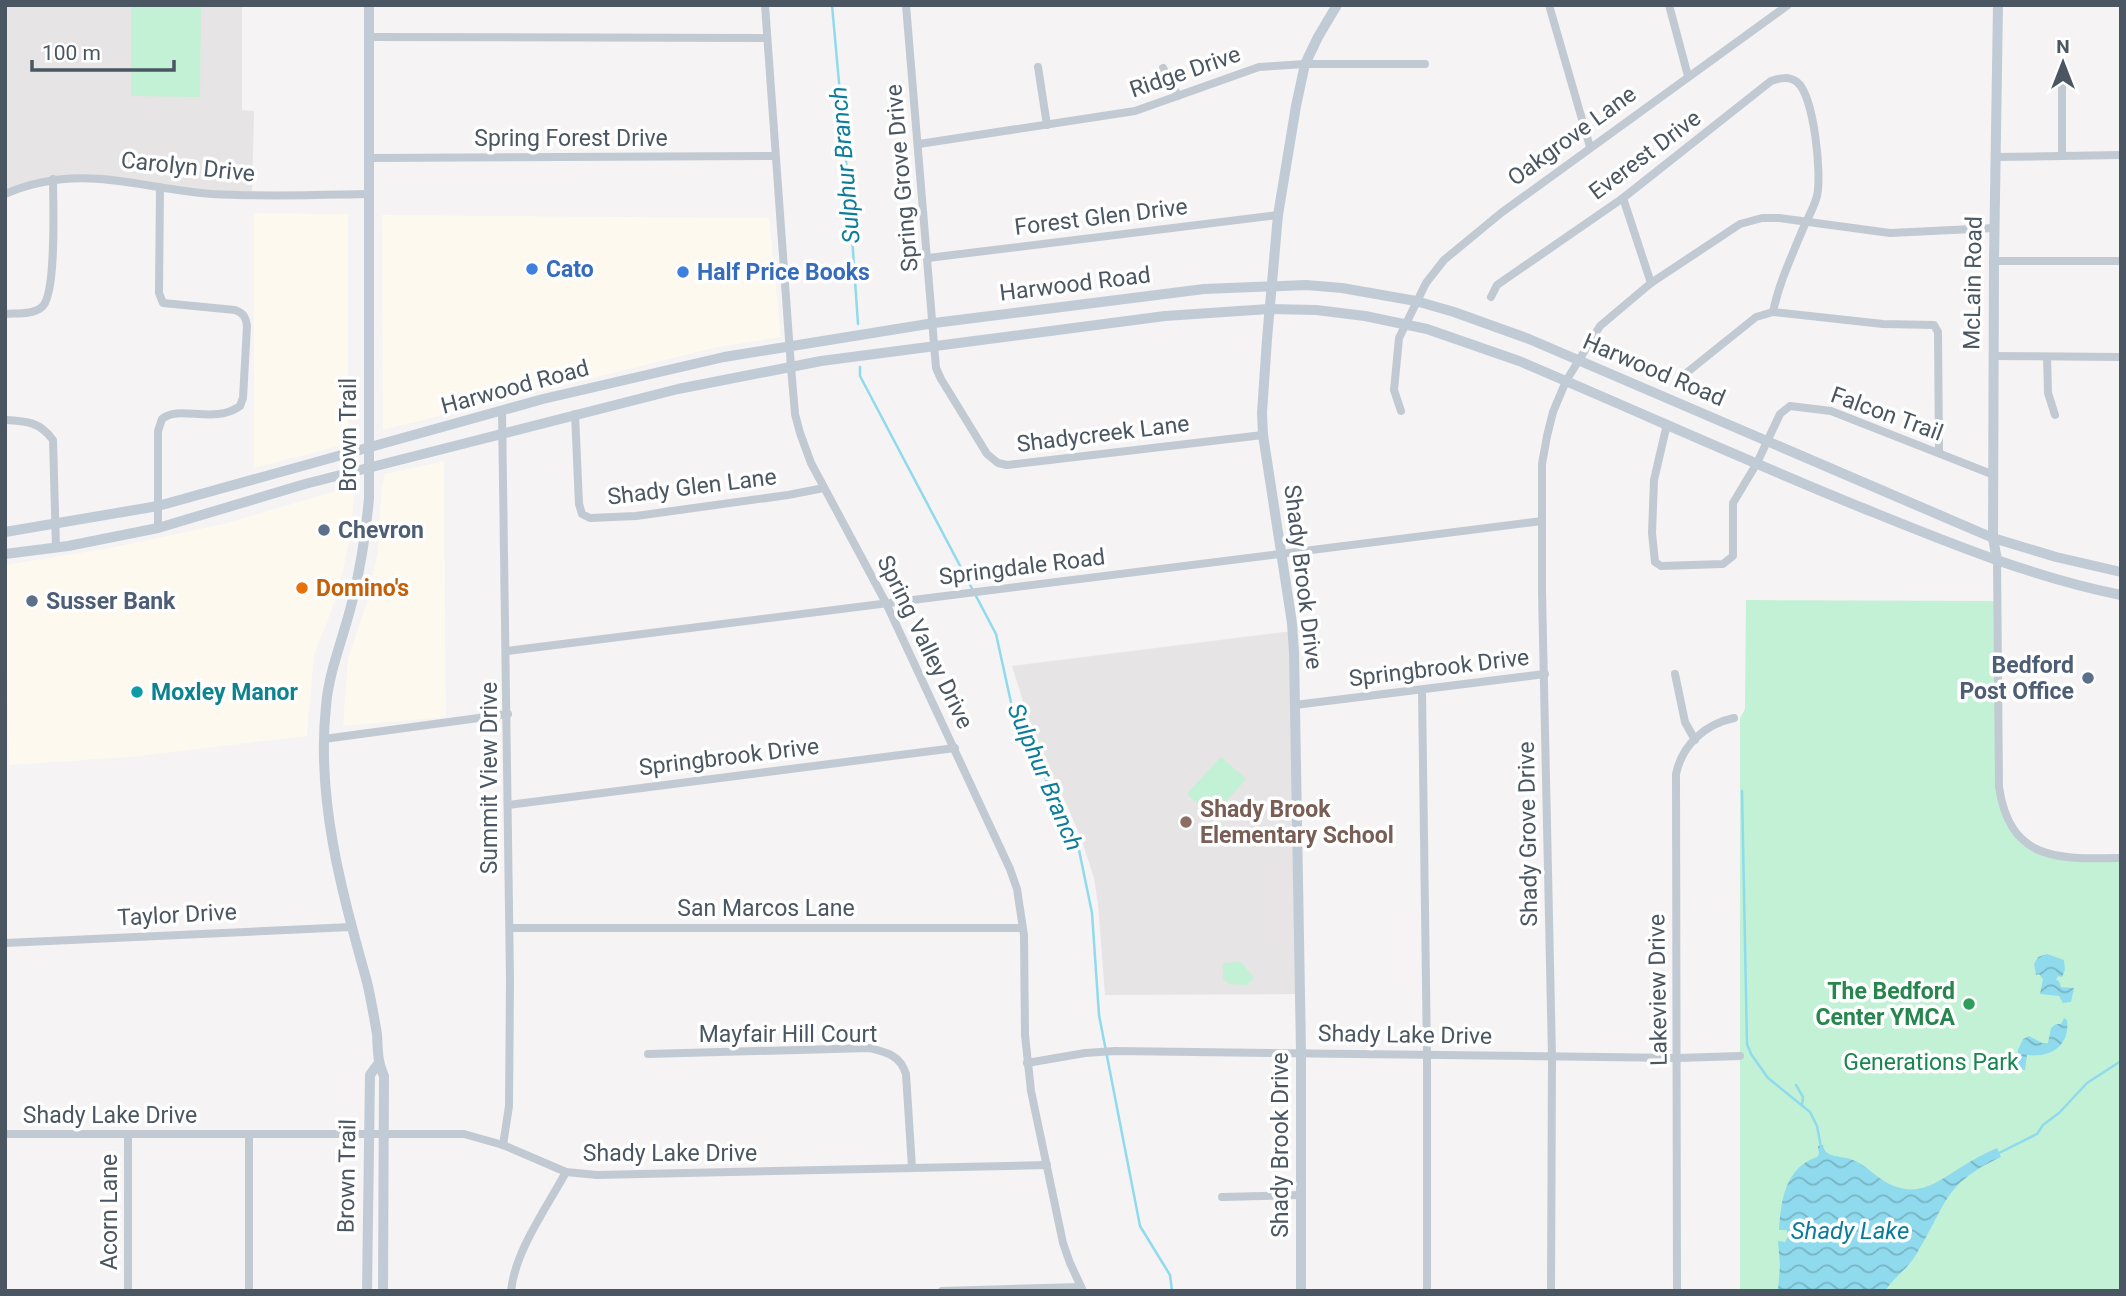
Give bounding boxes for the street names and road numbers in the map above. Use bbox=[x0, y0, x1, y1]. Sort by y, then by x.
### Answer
street label: Ridge Drive bbox=[1126, 40, 1244, 104]
street label: Oakgrove Lane bbox=[1503, 80, 1641, 192]
street label: Spring Grove Drive bbox=[880, 83, 924, 273]
street label: Everest Drive bbox=[1584, 104, 1706, 206]
street label: Spring Forest Drive bbox=[474, 125, 668, 152]
street label: Carolyn Drive bbox=[120, 147, 256, 187]
street label: Forest Glen Drive bbox=[1013, 193, 1189, 241]
street label: McLain Road bbox=[1958, 216, 1988, 350]
street label: Harwood Road bbox=[998, 261, 1152, 307]
street label: Harwood Road bbox=[1579, 328, 1729, 412]
street label: Harwood Road bbox=[438, 354, 592, 420]
street label: Brown Trail bbox=[335, 378, 362, 492]
street label: Falcon Trail bbox=[1827, 381, 1947, 447]
street label: Shadycreek Lane bbox=[1015, 410, 1191, 458]
street label: Shady Glen Lane bbox=[606, 463, 778, 511]
street label: Shady Brook Drive bbox=[1278, 483, 1328, 671]
street label: Springdale Road bbox=[937, 543, 1107, 591]
street label: Spring Valley Drive bbox=[871, 551, 979, 733]
street label: Springbrook Drive bbox=[1347, 644, 1531, 692]
street label: Summit View Drive bbox=[476, 682, 503, 874]
street label: Springbrook Drive bbox=[637, 733, 821, 781]
street label: Shady Grove Drive bbox=[1513, 741, 1543, 927]
street label: San Marcos Lane bbox=[677, 895, 855, 922]
street label: Taylor Drive bbox=[117, 898, 237, 932]
street label: Lakeview Drive bbox=[1643, 914, 1673, 1066]
street label: Shady Lake Drive bbox=[1318, 1020, 1492, 1050]
street label: Mayfair Hill Court bbox=[699, 1021, 877, 1048]
street label: Shady Brook Drive bbox=[1267, 1052, 1294, 1238]
street label: Shady Lake Drive bbox=[23, 1102, 197, 1129]
street label: Brown Trail bbox=[333, 1119, 361, 1233]
street label: Shady Lake Drive bbox=[583, 1140, 757, 1167]
street label: Acorn Lane bbox=[96, 1154, 123, 1270]

